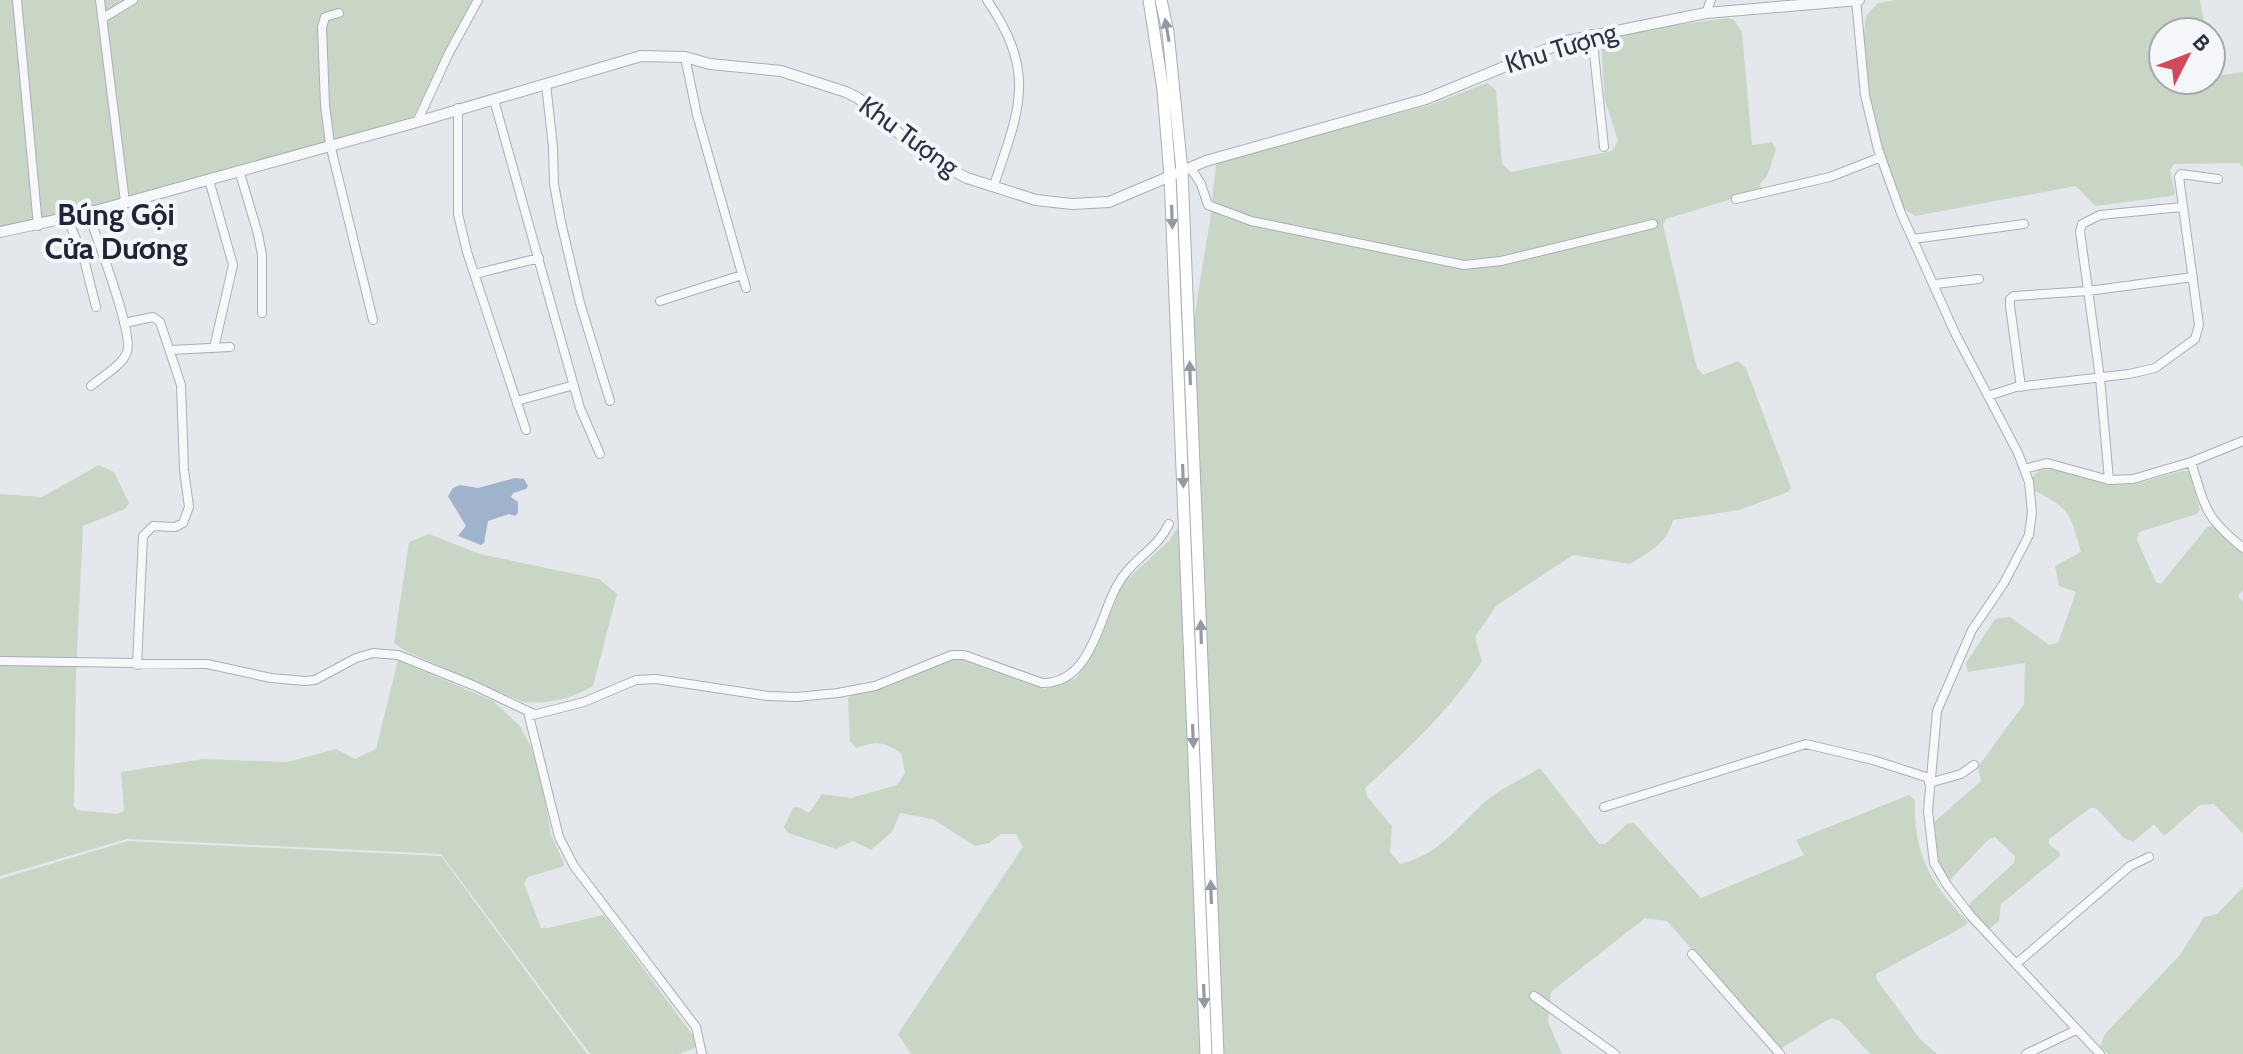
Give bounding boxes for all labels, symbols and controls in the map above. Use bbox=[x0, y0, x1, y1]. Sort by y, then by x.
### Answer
street label: Khu Tượng bbox=[1501, 16, 1622, 80]
north arrow bbox=[2147, 16, 2227, 96]
one-way arrow bbox=[1160, 17, 1172, 42]
text: B bbox=[2187, 29, 2216, 57]
street label: Khu Tượng bbox=[853, 89, 966, 183]
district label: Búng Gội Cửa Dương bbox=[45, 196, 187, 267]
one-way arrow bbox=[1165, 205, 1178, 230]
one-way arrow bbox=[1184, 360, 1197, 385]
one-way arrow bbox=[1176, 464, 1189, 489]
one-way arrow bbox=[1194, 619, 1207, 644]
one-way arrow bbox=[1187, 724, 1200, 749]
one-way arrow bbox=[1205, 879, 1218, 904]
one-way arrow bbox=[1197, 984, 1210, 1009]

